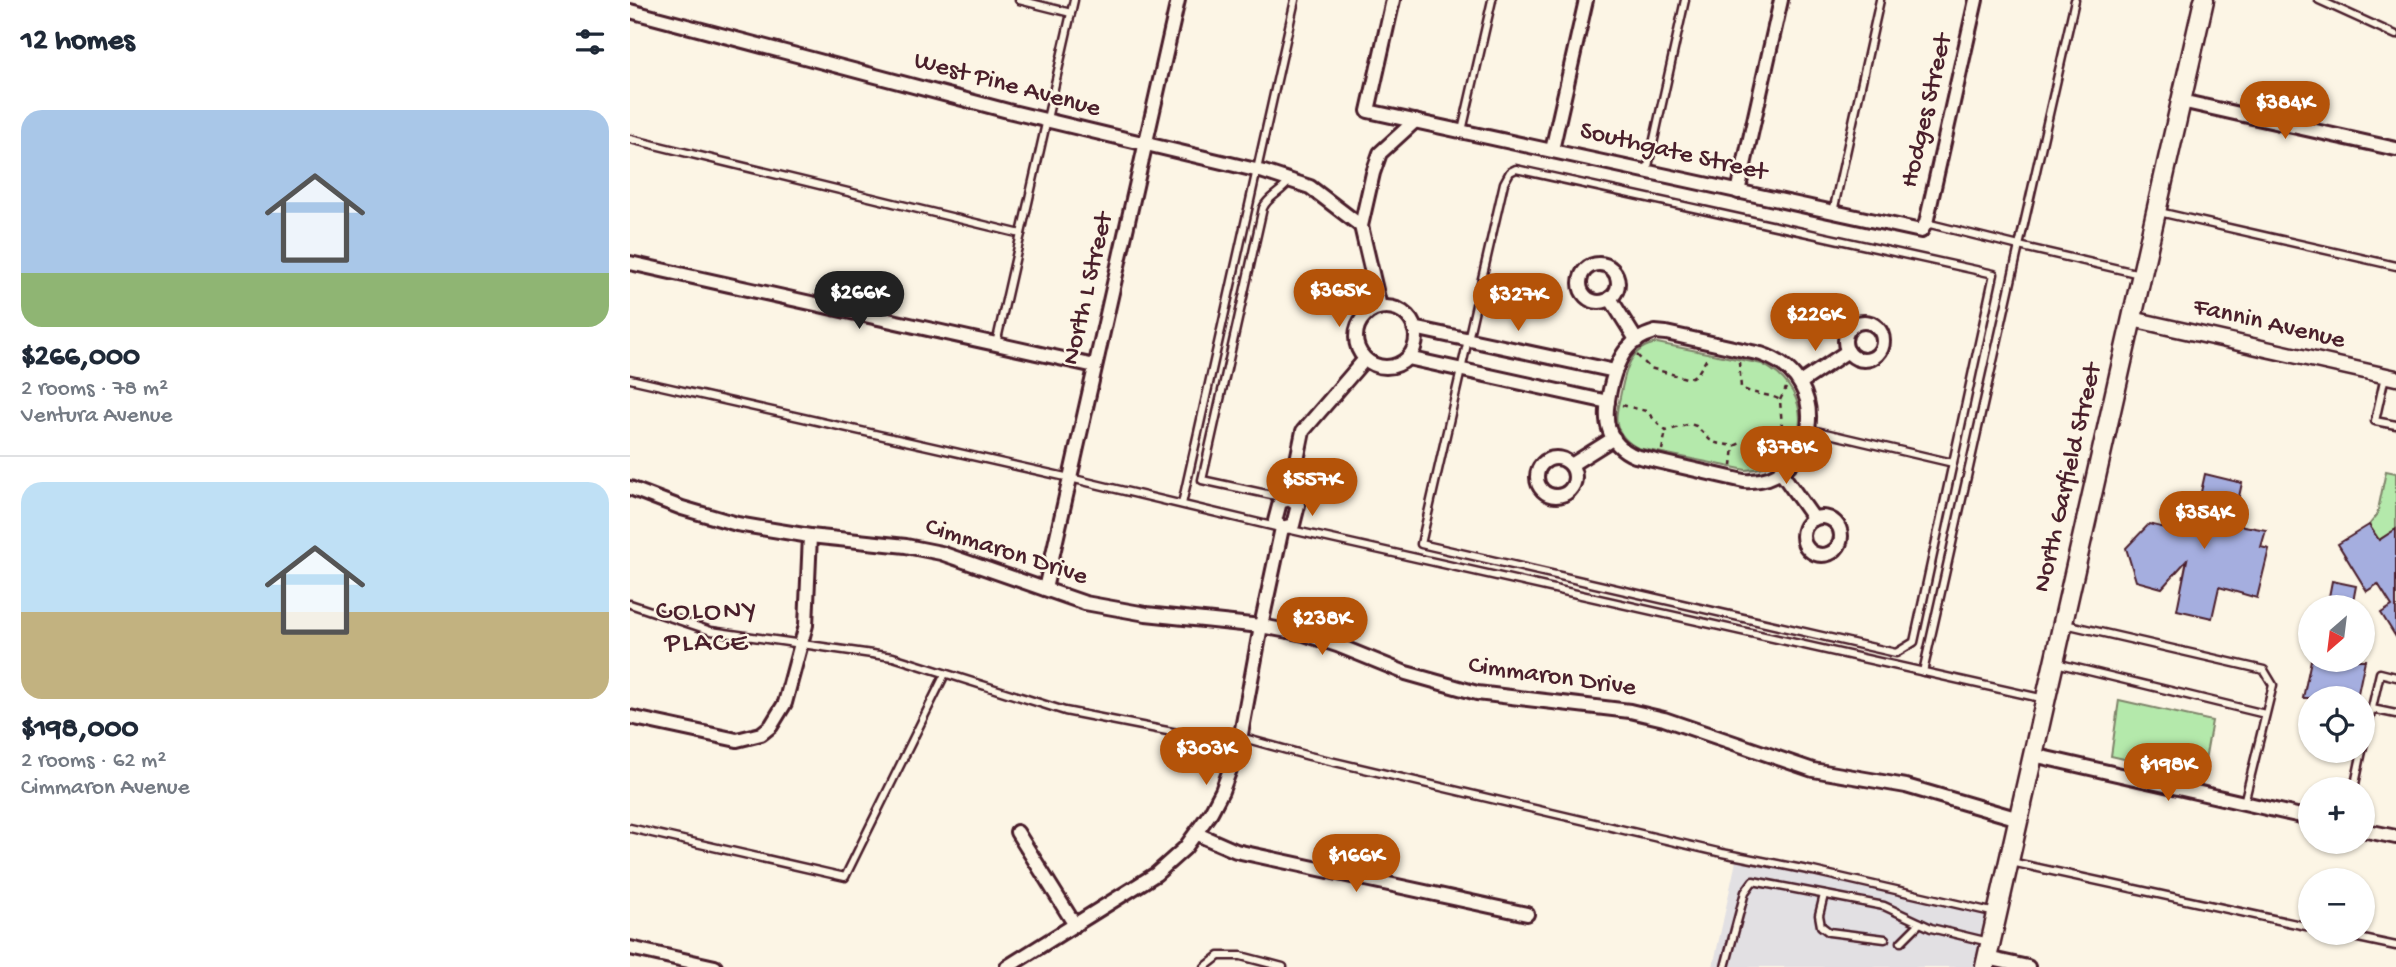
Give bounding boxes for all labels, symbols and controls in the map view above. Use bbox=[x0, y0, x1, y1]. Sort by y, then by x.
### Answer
icon: filters bbox=[571, 23, 609, 61]
text: 12 homes bbox=[21, 25, 134, 60]
street label: Hodges Street bbox=[1895, 29, 1961, 191]
street label: West Pine Avenue bbox=[910, 46, 1104, 126]
pin: $384K bbox=[2236, 82, 2334, 141]
text: $384K bbox=[2256, 90, 2314, 117]
street label: Southgate Street bbox=[1576, 116, 1772, 190]
icon: home bbox=[252, 155, 378, 281]
street label: North L Street bbox=[1056, 207, 1122, 368]
pin: $365K bbox=[1290, 270, 1388, 329]
pin: $266K bbox=[810, 272, 908, 331]
pin: $327K bbox=[1469, 274, 1567, 333]
text: $365K bbox=[1310, 278, 1368, 305]
text: $266K bbox=[830, 280, 888, 307]
text: $327K bbox=[1489, 282, 1547, 309]
street label: Fannin Avenue bbox=[2189, 292, 2348, 358]
pin: $226K bbox=[1766, 294, 1864, 353]
text: $226K bbox=[1786, 302, 1844, 329]
text: $266,000 bbox=[21, 341, 140, 376]
street label: North Garfield Street bbox=[2028, 358, 2111, 595]
text: 2 rooms · 78 m² bbox=[21, 376, 168, 403]
text: Ventura Avenue bbox=[21, 403, 172, 430]
pin: $378K bbox=[1737, 426, 1835, 486]
text: $378K bbox=[1756, 435, 1816, 462]
pin: $557K bbox=[1263, 458, 1361, 518]
text: $557K bbox=[1282, 467, 1342, 494]
pin: $354K bbox=[2155, 491, 2253, 551]
text: $354K bbox=[2175, 500, 2233, 527]
street label: Cimmaron Drive bbox=[921, 512, 1092, 594]
icon: home bbox=[252, 527, 378, 653]
north arrow bbox=[2298, 595, 2375, 672]
map controls bbox=[2298, 595, 2375, 945]
district label: COLONY PLACE bbox=[656, 596, 758, 661]
pin: $238K bbox=[1273, 598, 1371, 657]
text: $238K bbox=[1293, 606, 1351, 633]
street label: Cimmaron Drive bbox=[1466, 651, 1638, 705]
button: locate bbox=[2298, 686, 2375, 763]
text: $198,000 bbox=[21, 713, 139, 748]
pin: $303K bbox=[1157, 728, 1255, 787]
text: $303K bbox=[1176, 736, 1236, 763]
pin: $198K bbox=[2119, 744, 2217, 803]
text: 2 rooms · 62 m² bbox=[21, 748, 166, 775]
text: $198K bbox=[2140, 752, 2196, 779]
text: Cimmaron Avenue bbox=[21, 775, 190, 802]
button: + bbox=[2298, 777, 2375, 854]
pin: $166K bbox=[1307, 834, 1405, 894]
text: $166K bbox=[1328, 843, 1384, 870]
button: − bbox=[2298, 868, 2375, 945]

